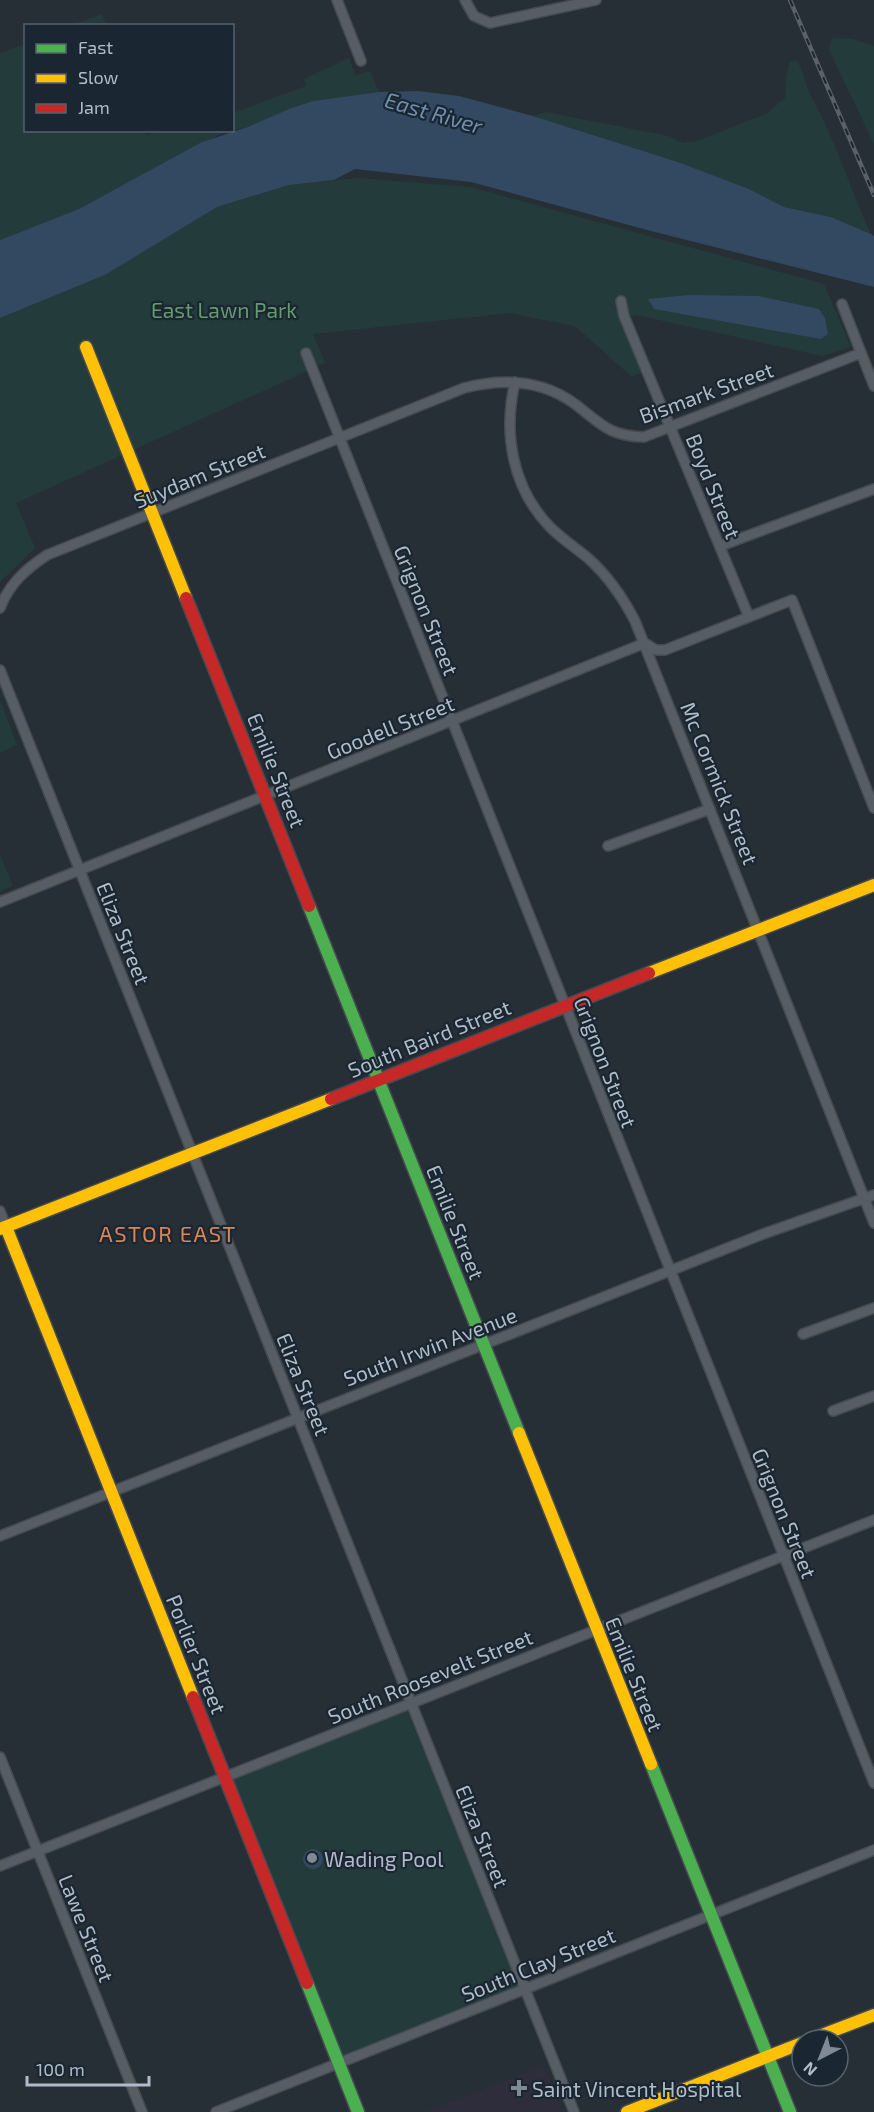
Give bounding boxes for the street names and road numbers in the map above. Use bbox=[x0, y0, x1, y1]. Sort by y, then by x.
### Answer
street label: Bismark Street bbox=[636, 356, 776, 428]
street label: Boyd Street bbox=[682, 430, 746, 542]
street label: Suydam Street bbox=[130, 437, 268, 513]
street label: Grignon Street bbox=[390, 541, 464, 679]
street label: Goodell Street bbox=[323, 690, 457, 764]
street label: Mc Cormick Street bbox=[676, 698, 764, 868]
street label: Emilie Street bbox=[243, 709, 311, 831]
street label: Eliza Street bbox=[92, 878, 156, 988]
street label: Grignon Street bbox=[570, 993, 642, 1131]
street label: South Baird Street bbox=[344, 994, 514, 1082]
street label: Emilie Street bbox=[422, 1161, 490, 1283]
street label: South Irwin Avenue bbox=[340, 1301, 520, 1391]
street label: Eliza Street bbox=[272, 1329, 336, 1439]
street label: Grignon Street bbox=[748, 1444, 822, 1582]
street label: Porlier Street bbox=[162, 1591, 232, 1717]
street label: Emilie Street bbox=[601, 1613, 669, 1735]
street label: South Roosevelt Street bbox=[324, 1623, 536, 1729]
street label: Eliza Street bbox=[451, 1781, 515, 1891]
street label: Lawe Street bbox=[54, 1871, 120, 1985]
street label: South Clay Street bbox=[457, 1922, 619, 2006]

